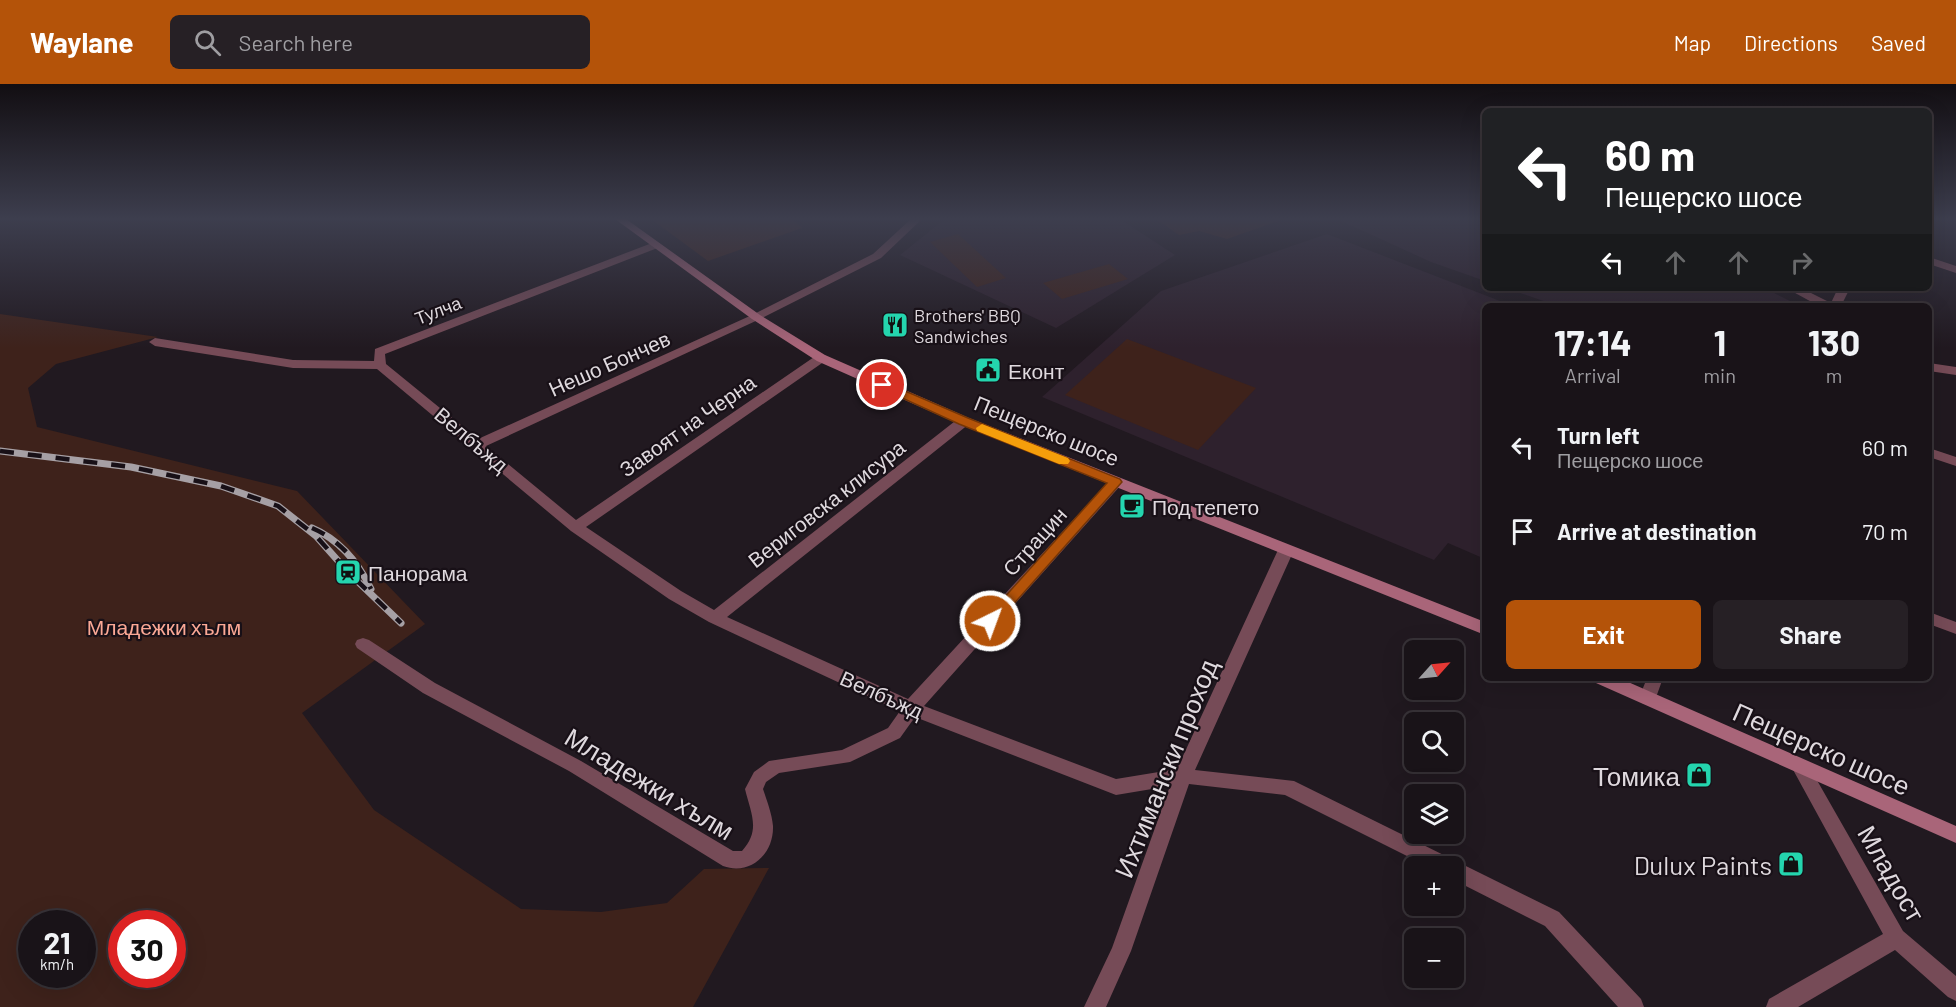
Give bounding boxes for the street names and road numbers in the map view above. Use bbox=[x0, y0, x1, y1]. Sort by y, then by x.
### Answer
street label: Тулча bbox=[412, 291, 465, 329]
street label: Нешо Бончев bbox=[544, 325, 674, 401]
street label: Завоят на Черна bbox=[614, 369, 760, 481]
street label: Пещерско шосе bbox=[971, 390, 1123, 470]
street label: Велбъжд bbox=[430, 401, 514, 477]
street label: Вериговска клисура bbox=[742, 434, 910, 572]
street label: Страцин bbox=[997, 502, 1071, 580]
street label: Ихтимански проход bbox=[1107, 654, 1223, 882]
street label: Велбъжд bbox=[837, 665, 927, 723]
street label: Пещерско шосе bbox=[1729, 695, 1915, 801]
street label: Младежки хълм bbox=[560, 720, 740, 846]
street label: Младост bbox=[1852, 819, 1932, 927]

